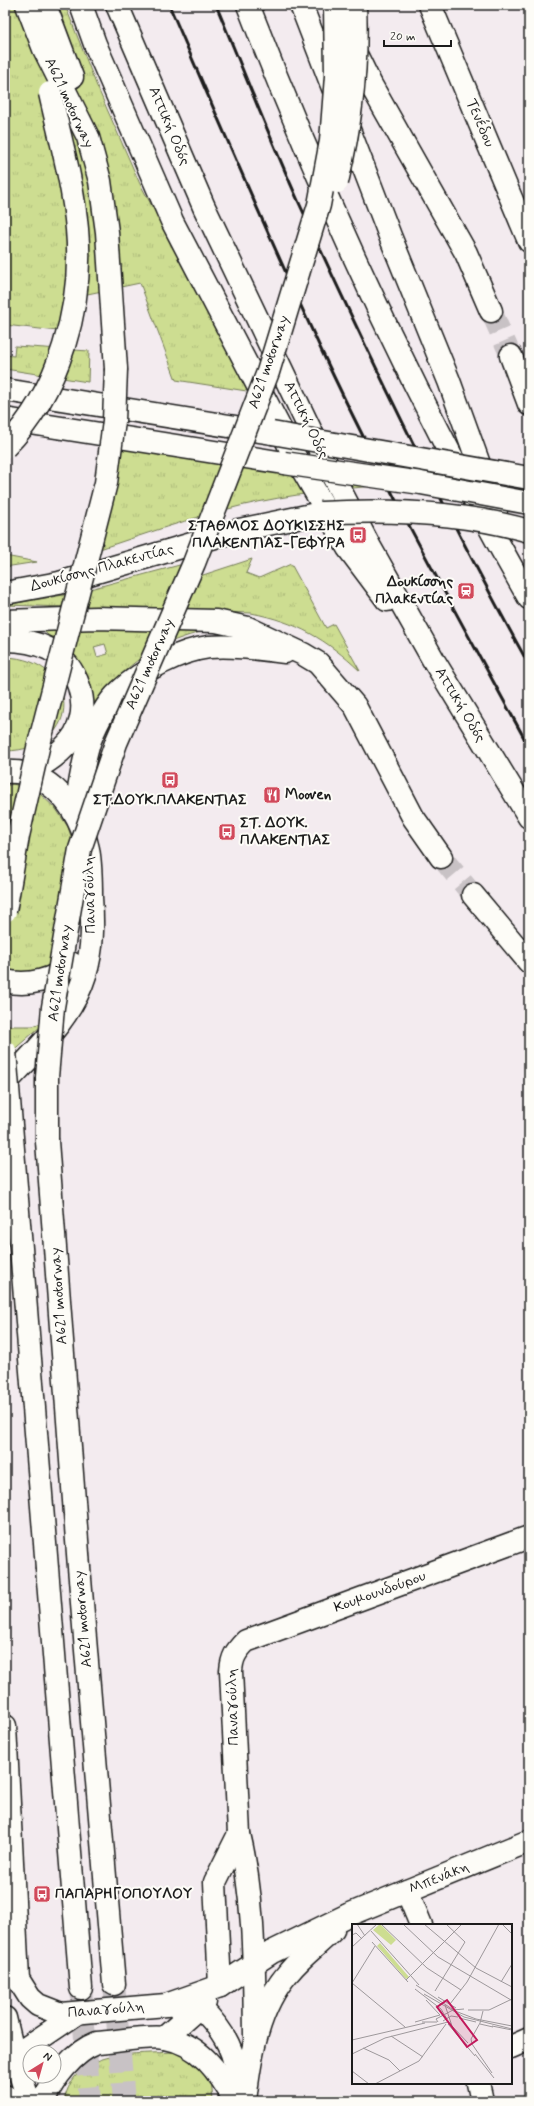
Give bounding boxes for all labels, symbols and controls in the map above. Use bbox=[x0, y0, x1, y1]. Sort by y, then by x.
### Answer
scale bar bbox=[384, 22, 451, 48]
text: 20 m bbox=[390, 29, 416, 45]
street label: A621 motorway bbox=[39, 55, 99, 152]
street label: Αττική Οδός bbox=[143, 83, 195, 169]
street label: Τενέδου bbox=[461, 96, 499, 151]
street label: A621 motorway bbox=[244, 312, 294, 411]
street label: Αττική Οδός bbox=[279, 378, 334, 463]
place label: ΣΤΑΘΜΟΣ ΔΟΥΚΙΣΣΗΣ ΠΛΑΚΕΝΤΙΑΣ-ΓΕΦΥΡΑ bbox=[188, 516, 345, 553]
bus stop icon: ΣΤΑΘΜΟΣ ΔΟΥΚΙΣΣΗΣ ΠΛΑΚΕΝΤΙΑΣ-ΓΕΦΥΡΑ bbox=[348, 525, 368, 545]
street label: Δουκίσσης Πλακεντίας bbox=[28, 539, 176, 597]
place label: Δουκίσσης Πλακεντίας bbox=[375, 572, 453, 609]
station icon: Δουκίσσης Πλακεντίας bbox=[456, 581, 476, 601]
street label: A621 motorway bbox=[121, 615, 179, 713]
street label: Αττική Οδός bbox=[430, 664, 490, 747]
bus stop icon: ΣΤ.ΔΟΥΚ.ΠΛΑΚΕΝΤΙΑΣ bbox=[160, 770, 180, 790]
restaurant icon: Mooven bbox=[262, 785, 282, 805]
place label: Mooven bbox=[285, 785, 332, 805]
place label: ΣΤ.ΔΟΥΚ.ΠΛΑΚΕΝΤΙΑΣ bbox=[93, 790, 247, 810]
place label: ΣΤ. ΔΟΥΚ. ΠΛΑΚΕΝΤΙΑΣ bbox=[240, 813, 331, 850]
bus stop icon: ΣΤ. ΔΟΥΚ. ΠΛΑΚΕΝΤΙΑΣ bbox=[217, 822, 237, 842]
street label: Παναγούλη bbox=[79, 856, 101, 934]
street label: A621 motorway bbox=[43, 923, 77, 1023]
street label: A621 motorway bbox=[46, 1246, 72, 1345]
street label: Κουμουνδούρου bbox=[331, 1566, 429, 1618]
street label: A621 motorway bbox=[69, 1569, 97, 1668]
street label: Παναγούλη bbox=[222, 1668, 244, 1746]
street label: Μπενάκη bbox=[406, 1857, 472, 1899]
bus stop icon: ΠΑΠΑΡΗΓΟΠΟΥΛΟΥ bbox=[32, 1884, 52, 1904]
place label: ΠΑΠΑΡΗΓΟΠΟΥΛΟΥ bbox=[55, 1884, 193, 1904]
inset map bbox=[352, 1924, 512, 2084]
street label: Παναγούλη bbox=[67, 1997, 145, 2023]
north arrow bbox=[22, 2044, 62, 2084]
text: N bbox=[40, 2049, 55, 2065]

